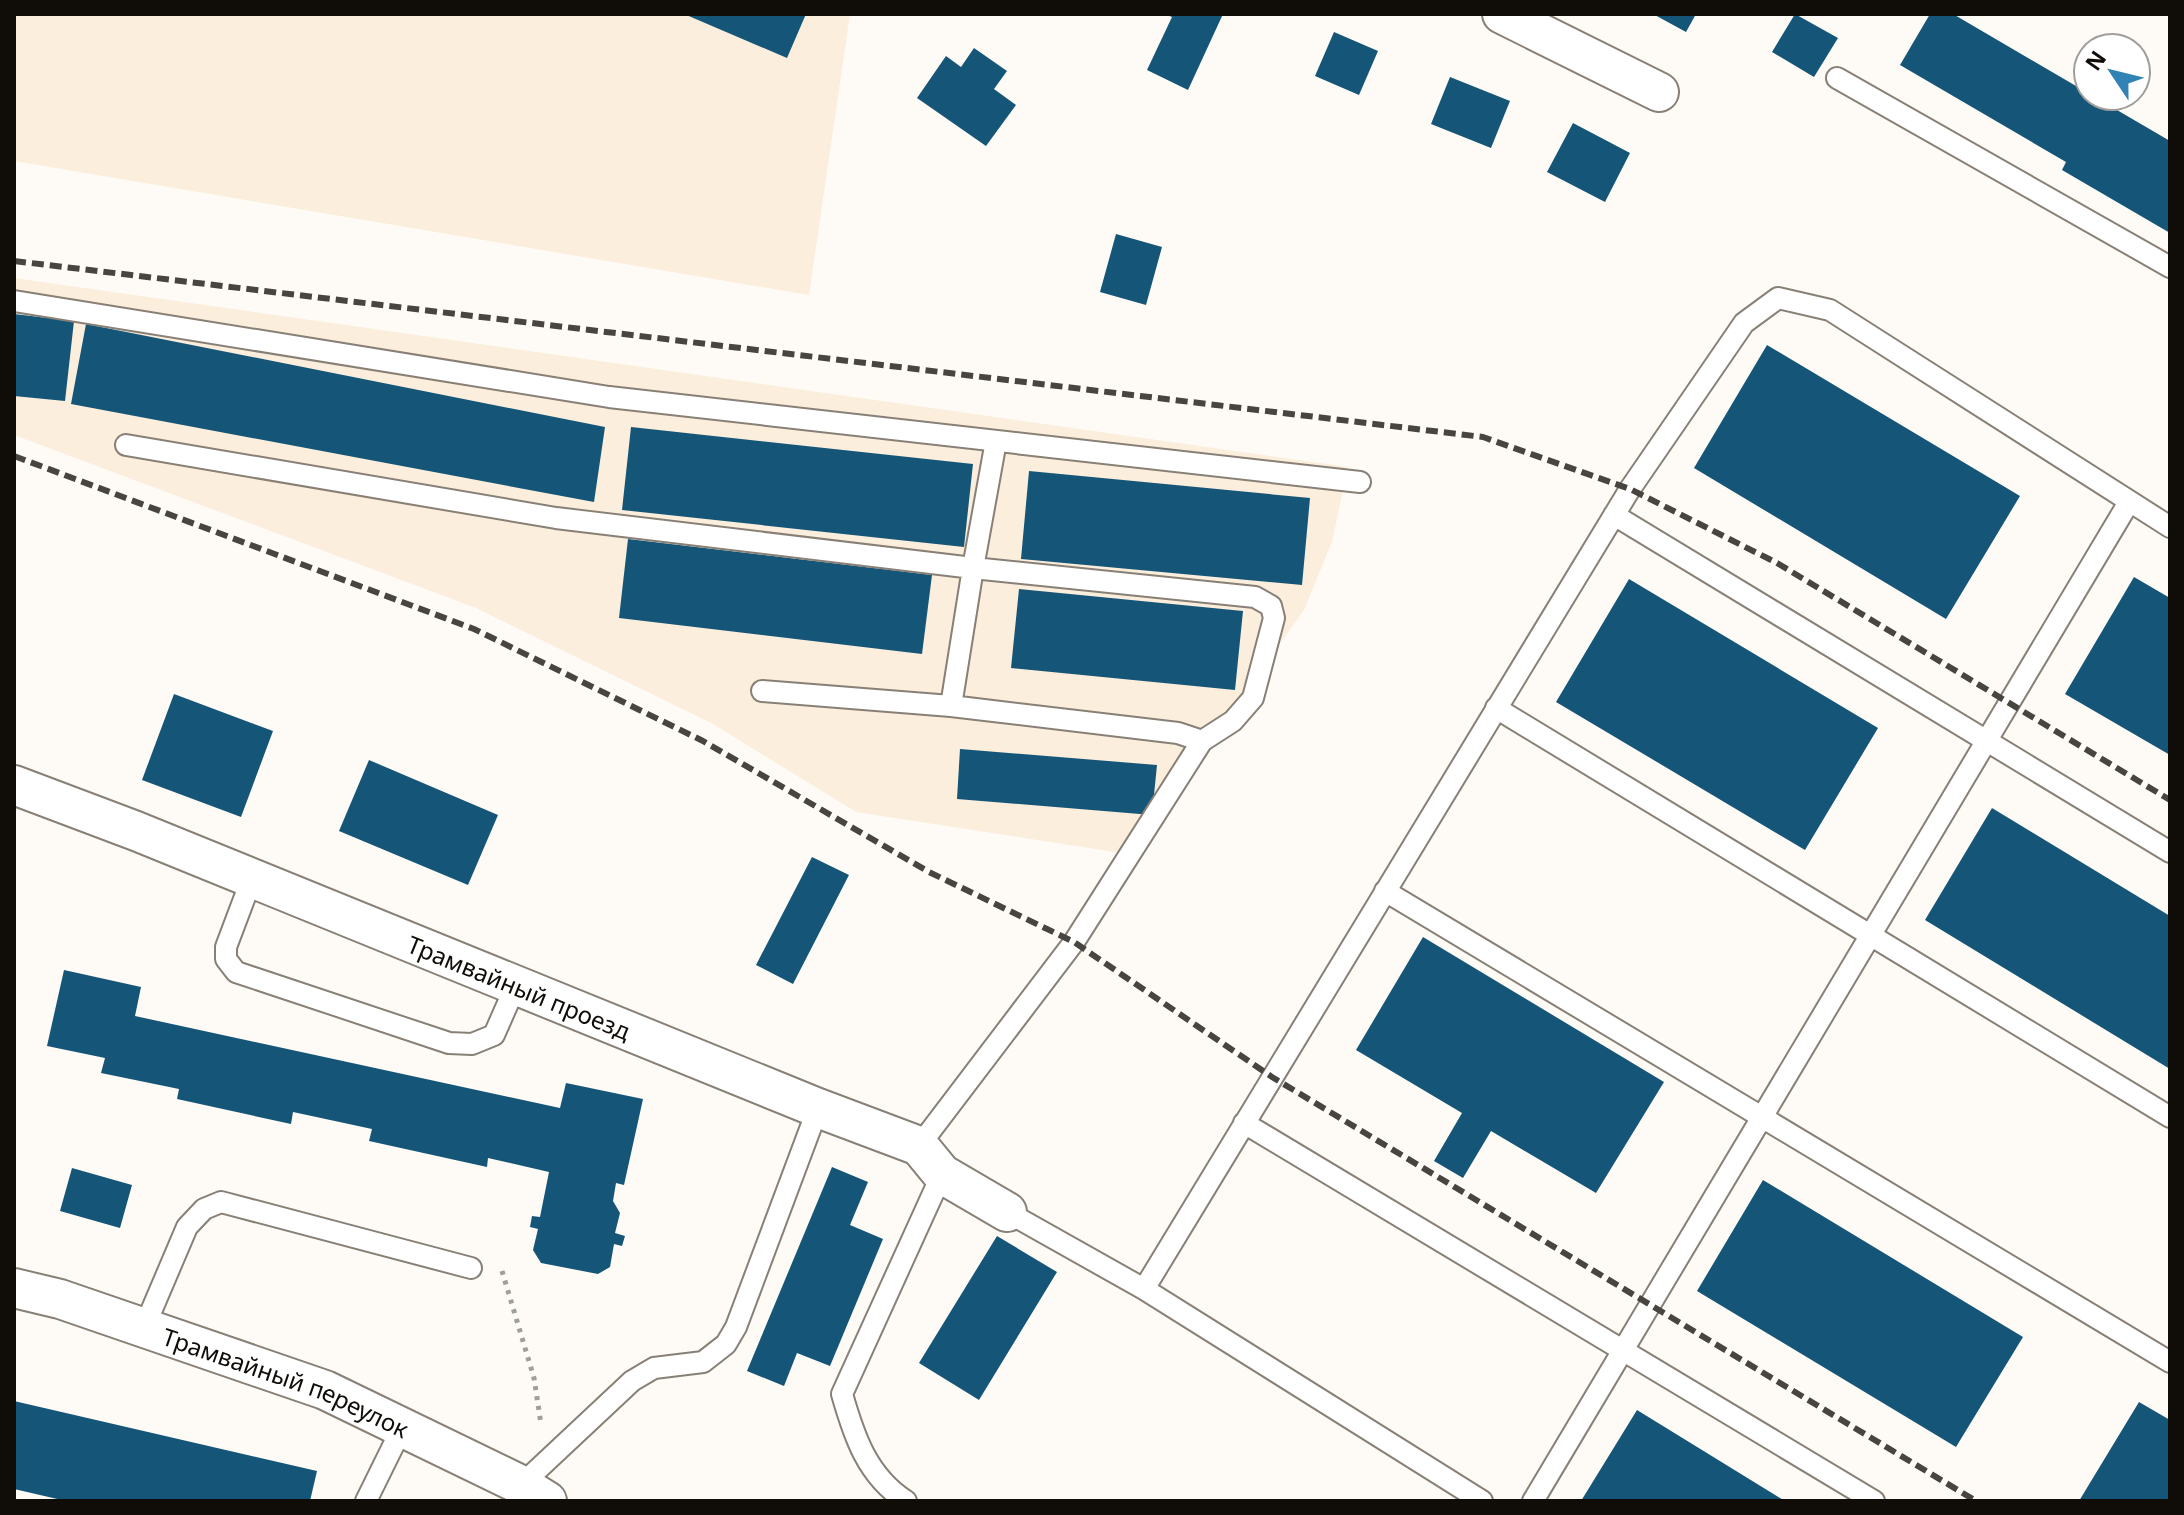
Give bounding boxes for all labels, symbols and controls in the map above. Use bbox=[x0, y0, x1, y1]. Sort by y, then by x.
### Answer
north arrow bbox=[2072, 32, 2152, 112]
text: N bbox=[2077, 44, 2112, 76]
street label: Трамвайный проезд bbox=[403, 927, 636, 1047]
street label: Трамвайный переулок bbox=[158, 1319, 415, 1445]

